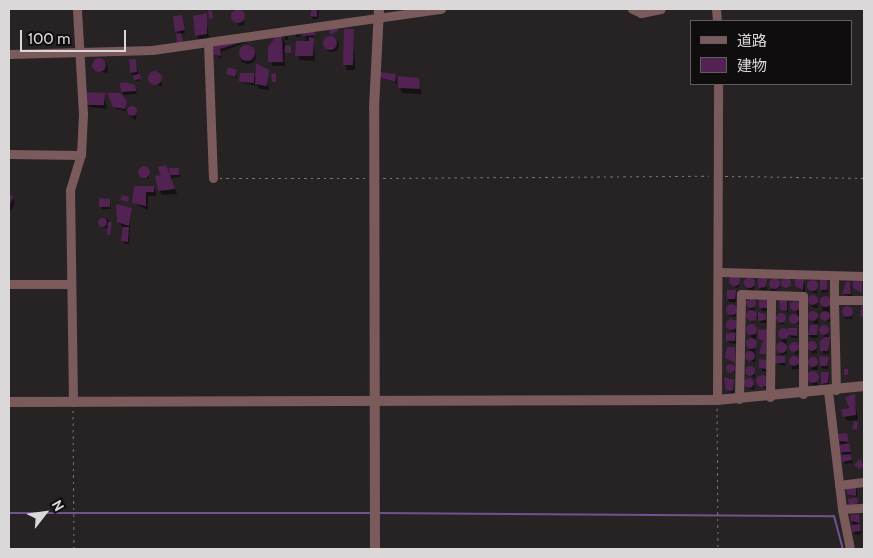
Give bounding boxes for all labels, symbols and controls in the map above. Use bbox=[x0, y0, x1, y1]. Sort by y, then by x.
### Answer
scale bar bbox=[22, 20, 129, 52]
legend bbox=[690, 20, 853, 85]
text: 100 m bbox=[28, 30, 70, 48]
text: 道路 bbox=[737, 32, 767, 50]
text: 建物 bbox=[737, 57, 767, 75]
north arrow bbox=[20, 488, 70, 538]
text: N bbox=[48, 497, 68, 514]

